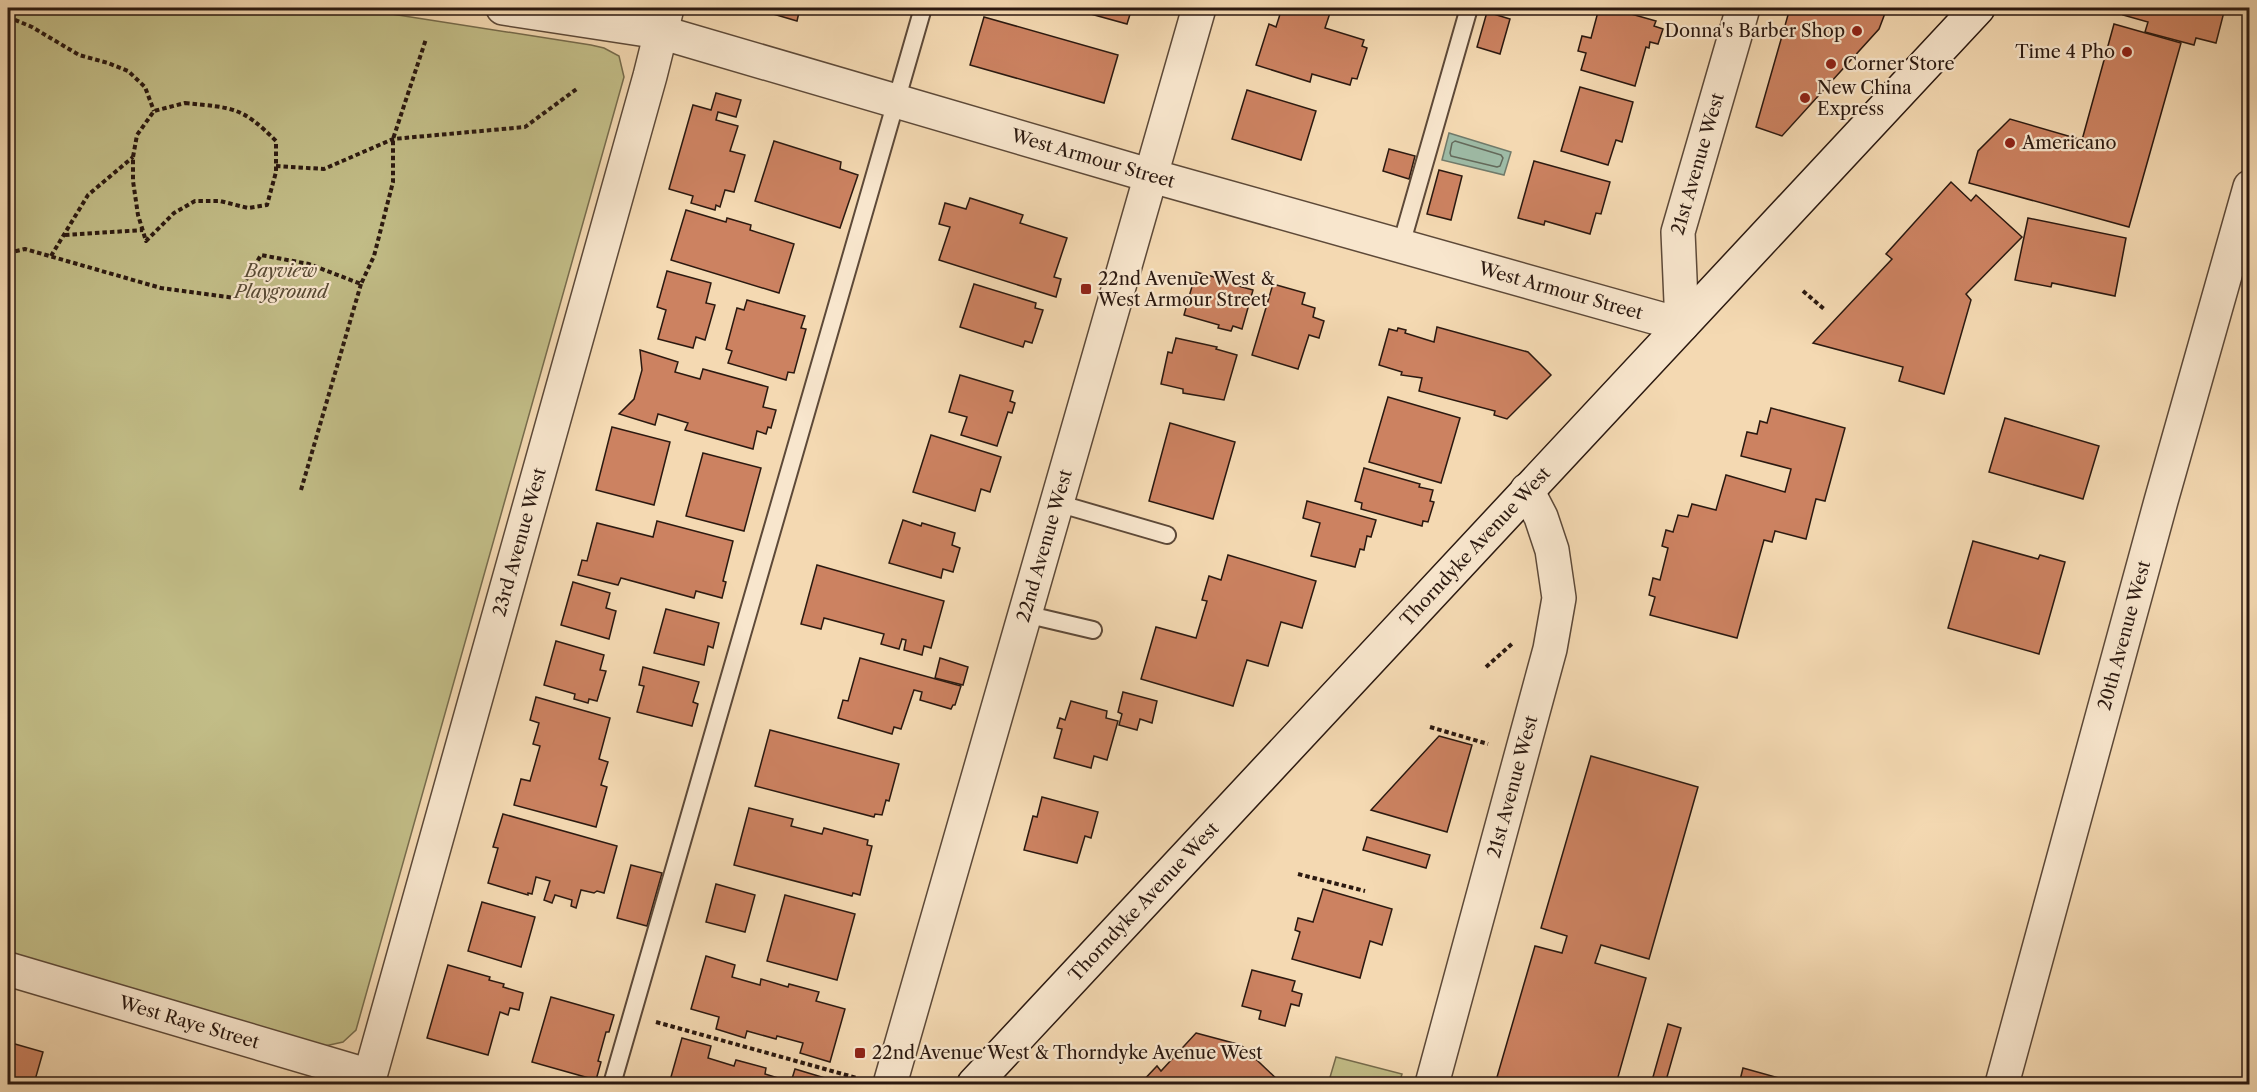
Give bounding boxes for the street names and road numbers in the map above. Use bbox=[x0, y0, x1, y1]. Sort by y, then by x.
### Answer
street label: 21st Avenue West bbox=[1667, 90, 1729, 237]
street label: West Armour Street bbox=[1008, 124, 1178, 193]
street label: West Armour Street bbox=[1475, 257, 1646, 325]
street label: Thorndyke Avenue West bbox=[1396, 462, 1555, 631]
street label: 23rd Avenue West bbox=[488, 465, 551, 619]
street label: 22nd Avenue West bbox=[1012, 466, 1077, 625]
street label: 20th Avenue West bbox=[2093, 558, 2155, 713]
street label: 21st Avenue West bbox=[1483, 712, 1543, 860]
street label: Thorndyke Avenue West bbox=[1064, 817, 1224, 986]
street label: West Raye Street bbox=[116, 991, 262, 1054]

